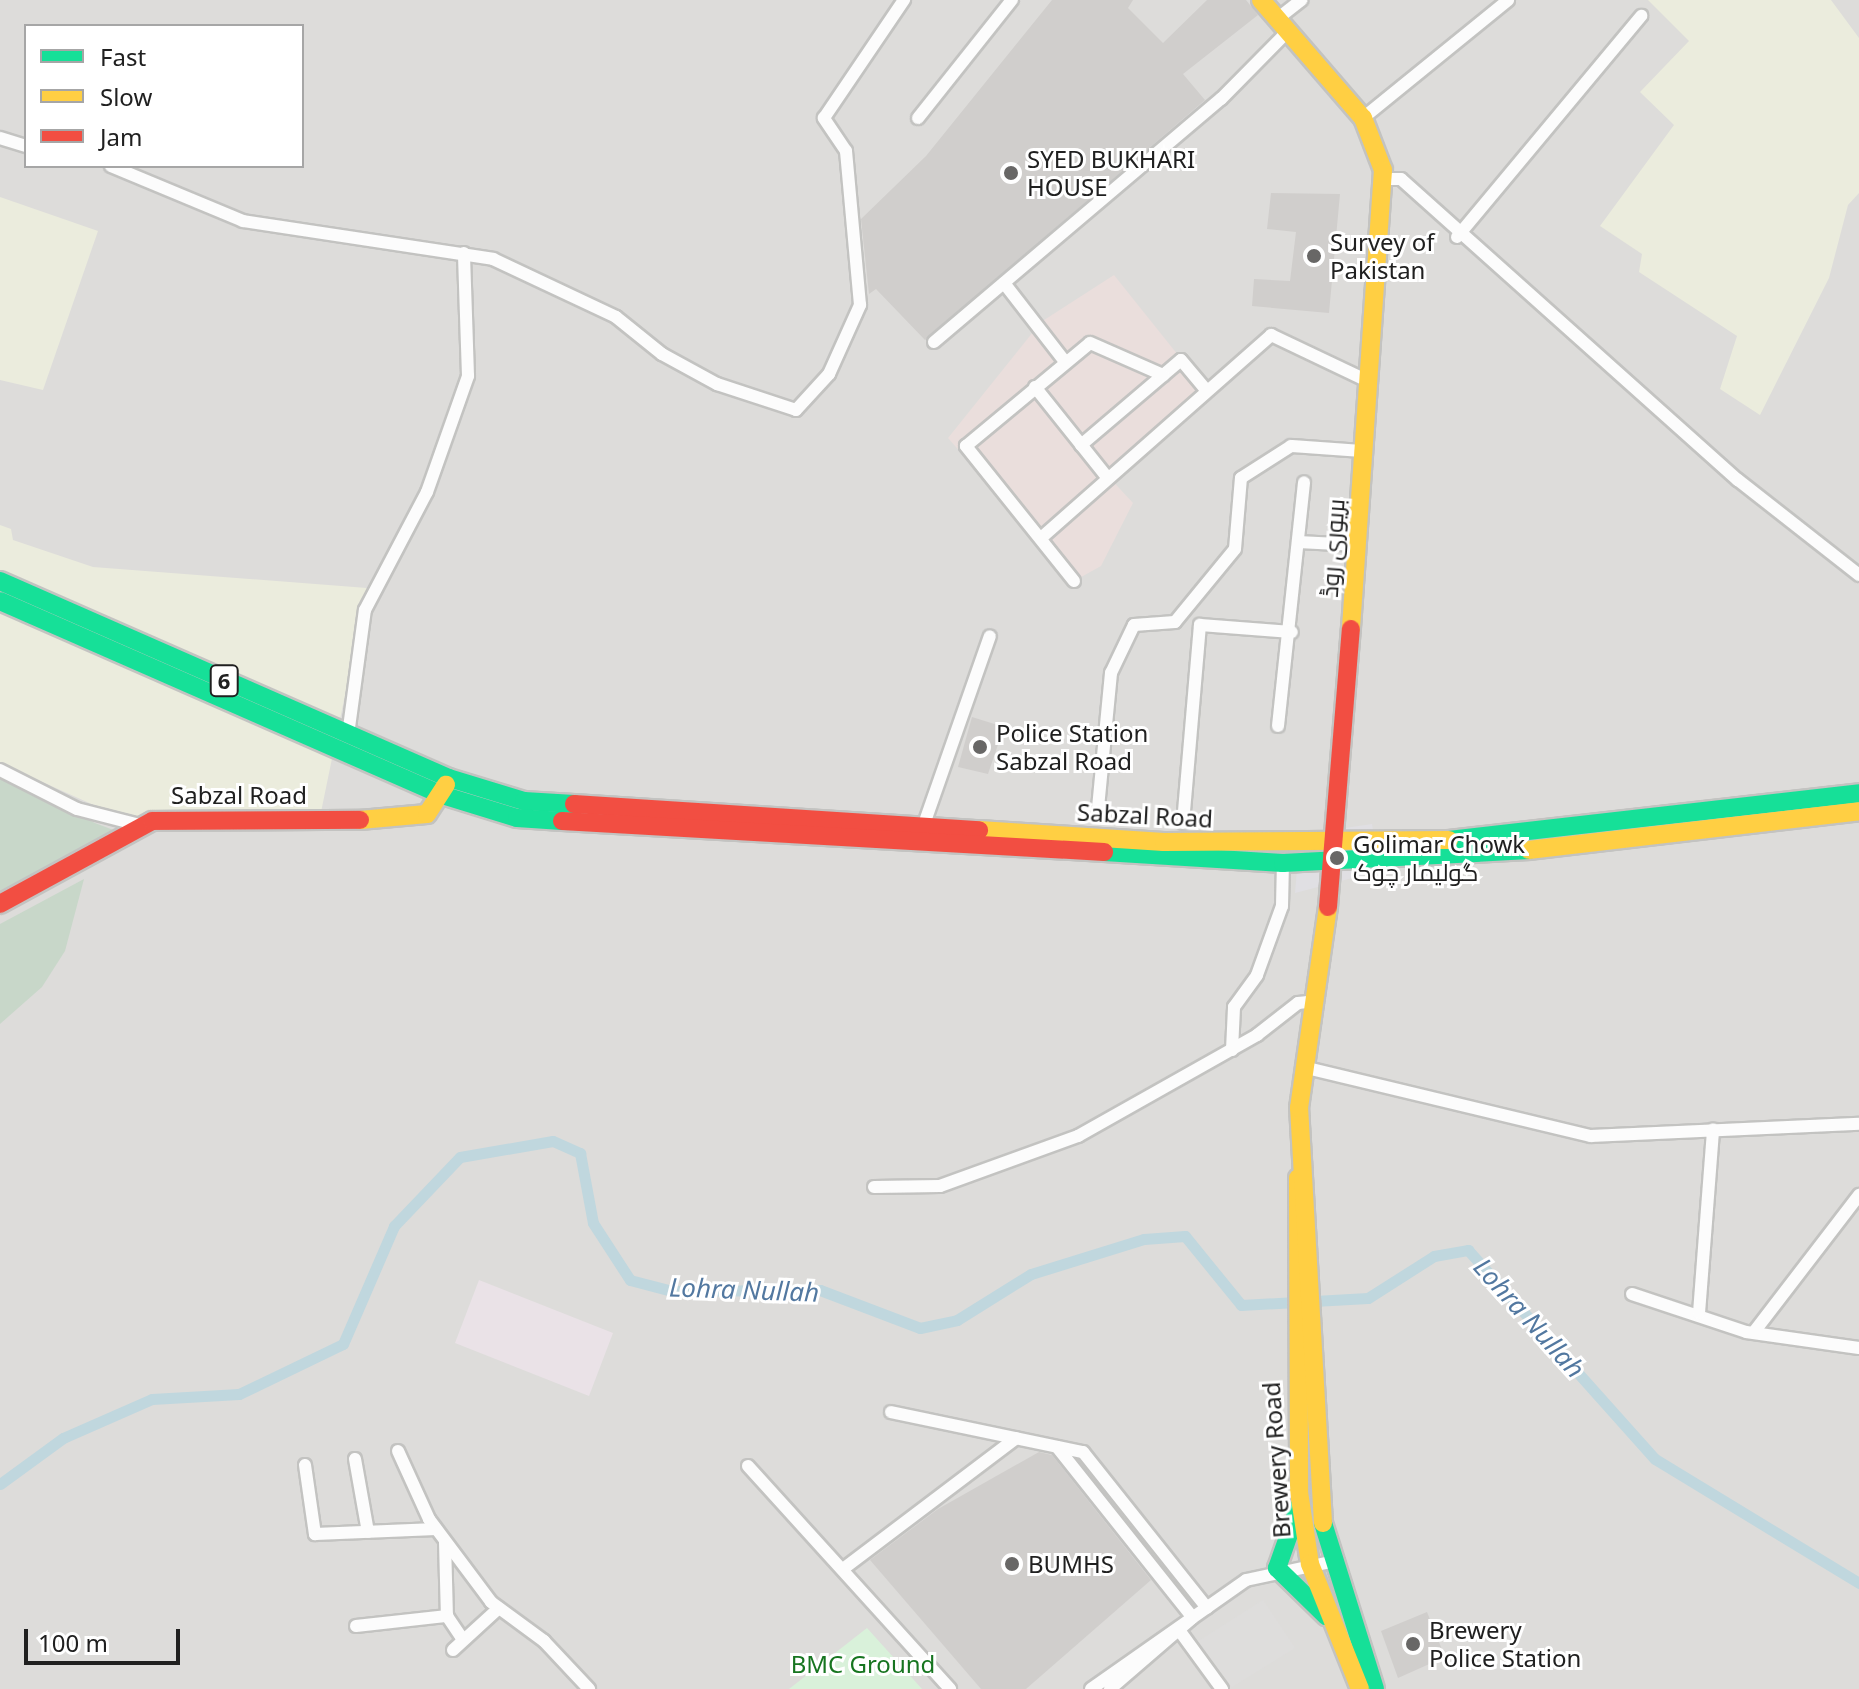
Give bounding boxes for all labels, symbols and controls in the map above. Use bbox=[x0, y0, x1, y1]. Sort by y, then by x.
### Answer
legend bbox=[24, 24, 304, 168]
text: Fast bbox=[100, 40, 146, 73]
text: Slow bbox=[100, 80, 152, 113]
text: Jam bbox=[100, 120, 142, 153]
place label: SYED BUKHARI HOUSE bbox=[1027, 145, 1195, 201]
marker: SYED BUKHARI HOUSE bbox=[1002, 164, 1020, 182]
place label: Survey of Pakistan bbox=[1330, 228, 1434, 284]
marker: Survey of Pakistan bbox=[1305, 247, 1323, 265]
street label: بریوری روڈ bbox=[1314, 498, 1350, 598]
road number: 6 bbox=[208, 663, 240, 699]
place label: Police Station Sabzal Road bbox=[996, 719, 1148, 775]
marker: Police Station Sabzal Road bbox=[971, 738, 989, 756]
street label: Sabzal Road bbox=[171, 781, 307, 809]
street label: Sabzal Road bbox=[1076, 797, 1214, 833]
place label: Golimar Chowk گولیمار چوک bbox=[1353, 830, 1525, 886]
marker: Golimar Chowk گولیمار چوک bbox=[1328, 849, 1346, 867]
water label: Lohra Nullah bbox=[1467, 1252, 1591, 1384]
water label: Lohra Nullah bbox=[668, 1272, 820, 1308]
street label: Brewery Road bbox=[1256, 1381, 1296, 1539]
place label: BUMHS bbox=[1028, 1550, 1114, 1578]
marker: BUMHS bbox=[1003, 1555, 1021, 1573]
scale bar bbox=[28, 1613, 184, 1663]
place label: Brewery Police Station bbox=[1429, 1616, 1581, 1672]
text: 100 m bbox=[38, 1626, 108, 1659]
marker: Brewery Police Station bbox=[1404, 1635, 1422, 1653]
park label: BMC Ground bbox=[791, 1650, 935, 1678]

